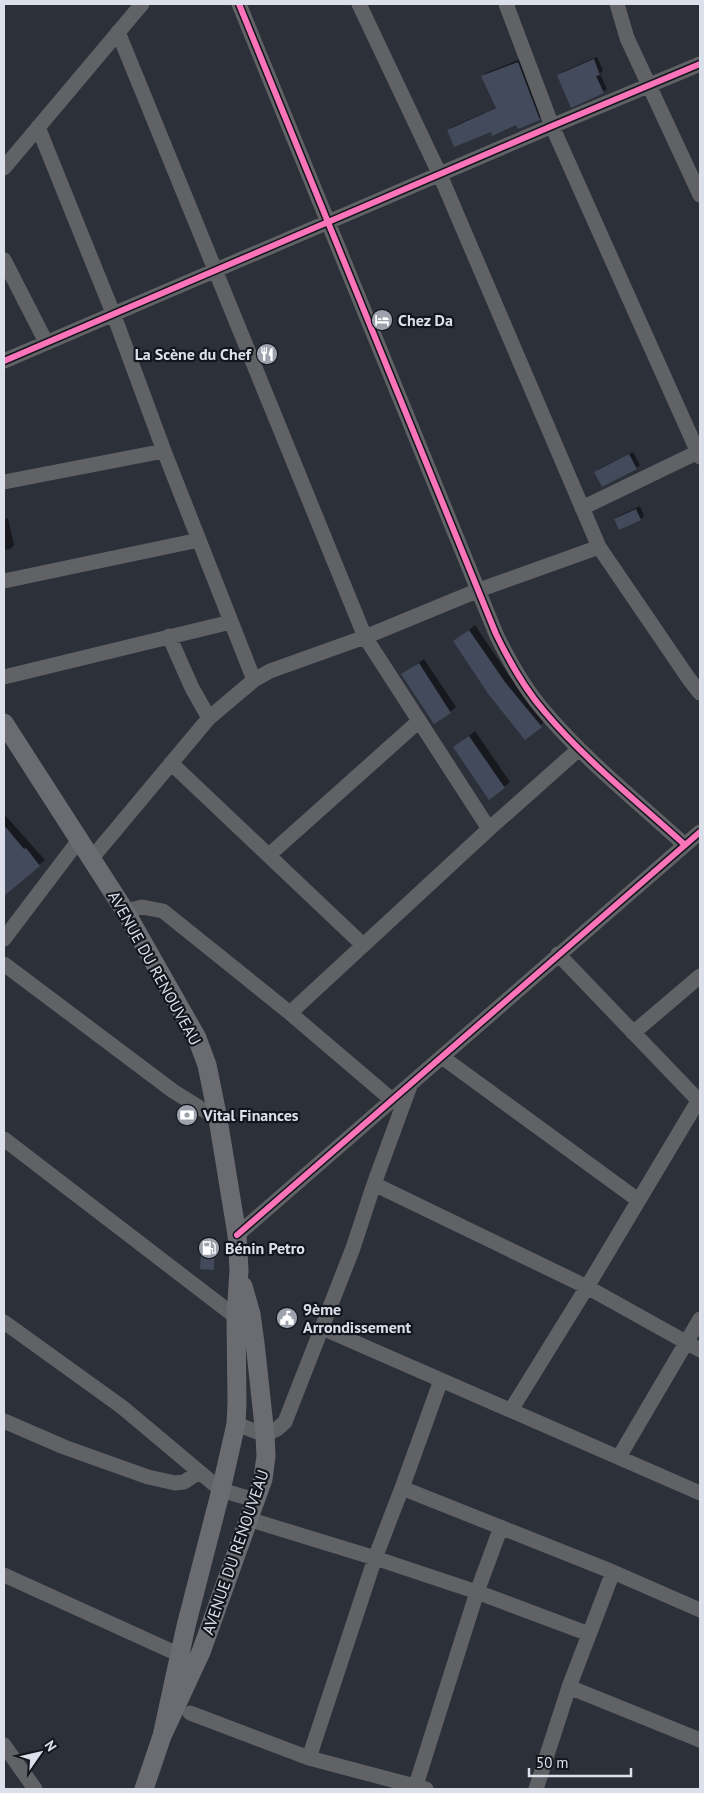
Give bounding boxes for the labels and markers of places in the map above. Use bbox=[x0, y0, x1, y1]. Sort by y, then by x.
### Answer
hotel icon: Chez Da bbox=[370, 308, 394, 332]
place label: Chez Da bbox=[398, 310, 453, 330]
restaurant icon: La Scène du Chef bbox=[255, 342, 279, 366]
place label: La Scène du Chef bbox=[135, 344, 252, 364]
bank icon: Vital Finances bbox=[175, 1103, 199, 1127]
place label: Vital Finances bbox=[202, 1105, 299, 1125]
fuel station icon: Bénin Petro bbox=[197, 1236, 221, 1260]
place label: Bénin Petro bbox=[225, 1238, 305, 1258]
place label: 9ème Arrondissement bbox=[303, 1299, 412, 1337]
public building icon: 9ème Arrondissement bbox=[275, 1306, 299, 1330]

